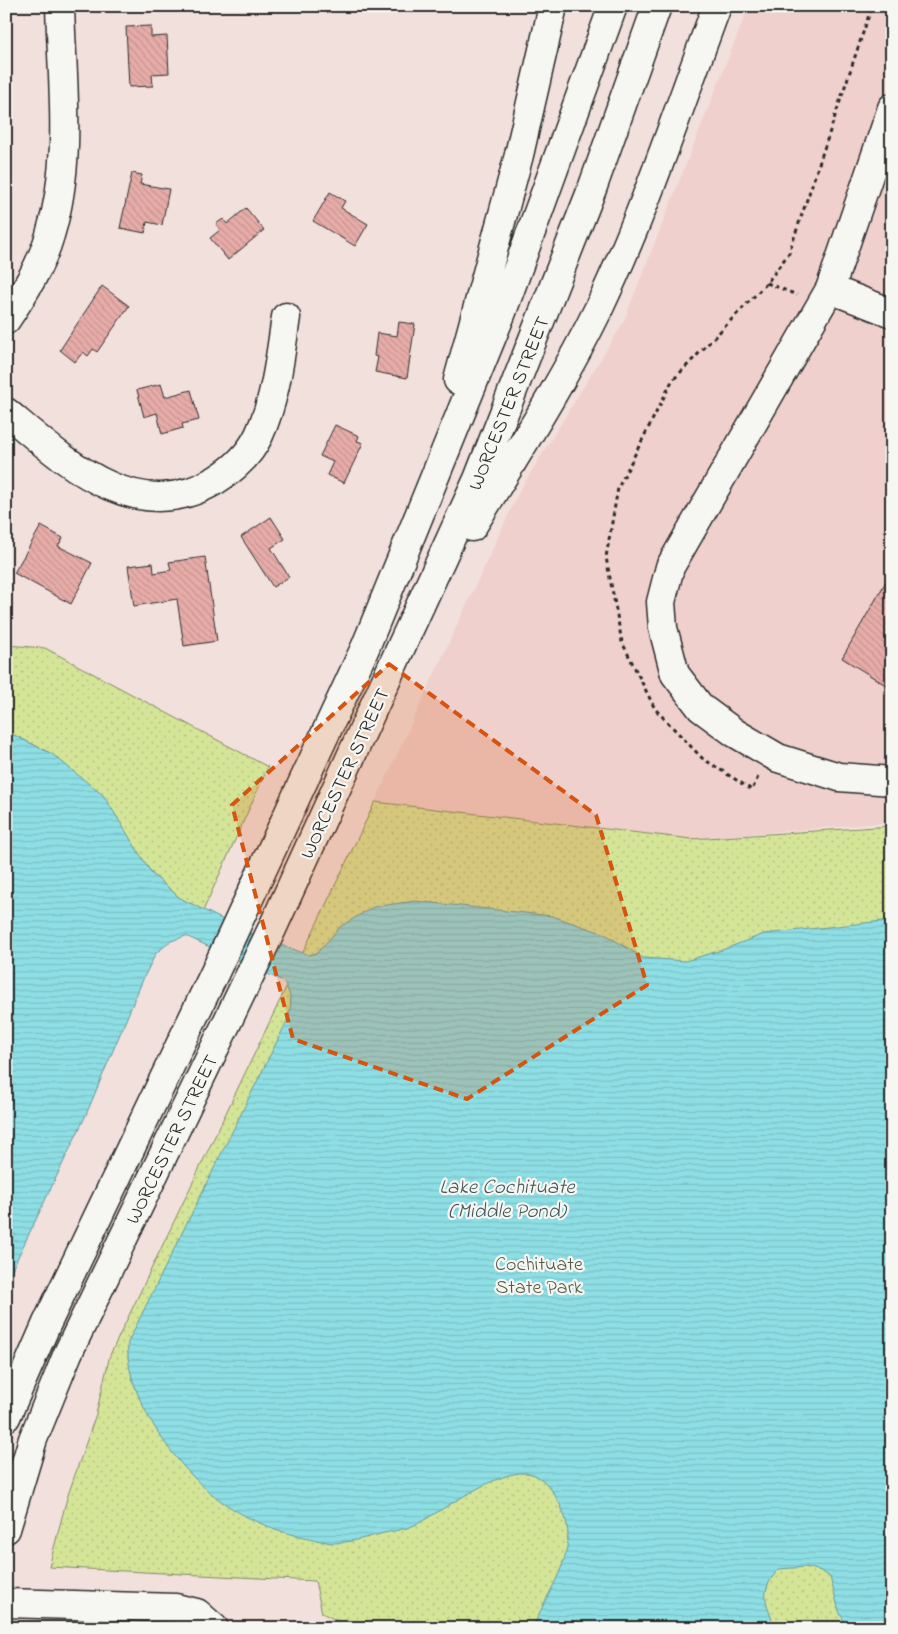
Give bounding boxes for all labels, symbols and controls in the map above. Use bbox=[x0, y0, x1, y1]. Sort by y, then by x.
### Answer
street label: WORCESTER STREET bbox=[462, 313, 558, 495]
street label: WORCESTER STREET bbox=[294, 684, 399, 864]
street label: WORCESTER STREET bbox=[120, 1050, 227, 1230]
water label: Lake Cochituate (Middle Pond) bbox=[439, 1173, 576, 1227]
park label: Cochituate State Park bbox=[495, 1251, 583, 1303]

